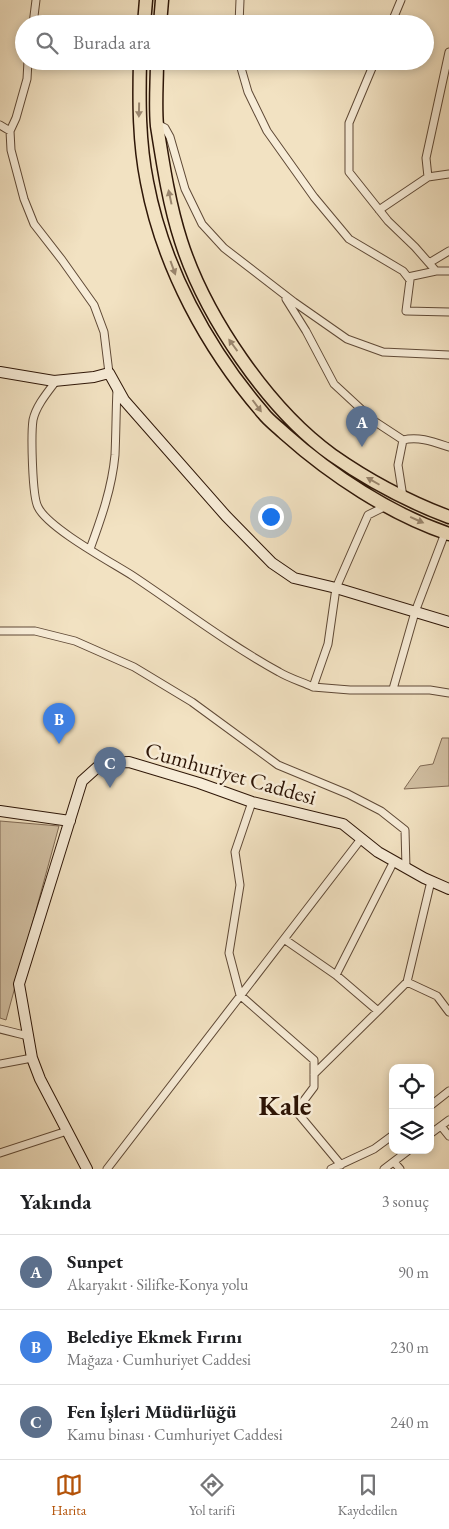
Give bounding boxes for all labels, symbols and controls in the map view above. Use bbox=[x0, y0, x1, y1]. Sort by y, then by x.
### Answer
search box bbox=[15, 15, 434, 70]
icon: search bbox=[33, 29, 61, 57]
text: Burada ara bbox=[73, 30, 151, 55]
one-way arrow bbox=[135, 102, 143, 118]
one-way arrow bbox=[166, 189, 174, 204]
one-way arrow bbox=[169, 261, 177, 276]
one-way arrow bbox=[228, 338, 238, 352]
one-way arrow bbox=[252, 399, 263, 412]
pin: A bbox=[346, 406, 378, 447]
one-way arrow bbox=[367, 477, 380, 486]
your location bbox=[258, 504, 284, 530]
one-way arrow bbox=[410, 517, 424, 525]
pin: B bbox=[43, 703, 75, 744]
street label: Cumhuriyet Caddesi bbox=[142, 735, 320, 812]
pin: C bbox=[94, 747, 126, 788]
map controls bbox=[389, 1064, 434, 1154]
button: locate bbox=[389, 1064, 434, 1109]
district label: Kale bbox=[259, 1087, 311, 1123]
button: layers bbox=[389, 1109, 434, 1154]
text: Yakında bbox=[20, 1188, 91, 1215]
text: 3 sonuç bbox=[382, 1191, 429, 1212]
text: Sunpet bbox=[67, 1249, 123, 1274]
text: A bbox=[30, 1262, 42, 1283]
text: 90 m bbox=[398, 1262, 429, 1283]
text: Akaryakıt · Silifke-Konya yolu bbox=[67, 1274, 248, 1295]
text: Belediye Ekmek Fırını bbox=[67, 1324, 242, 1349]
text: B bbox=[31, 1337, 41, 1358]
text: 230 m bbox=[390, 1337, 429, 1358]
text: Mağaza · Cumhuriyet Caddesi bbox=[67, 1349, 251, 1370]
text: Fen İşleri Müdürlüğü bbox=[67, 1399, 237, 1424]
text: C bbox=[30, 1412, 42, 1433]
text: 240 m bbox=[390, 1412, 429, 1433]
text: Kamu binası · Cumhuriyet Caddesi bbox=[67, 1424, 283, 1445]
tab: Harita bbox=[51, 1471, 86, 1519]
tab: Yol tarifi bbox=[189, 1471, 235, 1519]
tab: Kaydedilen bbox=[338, 1471, 398, 1519]

